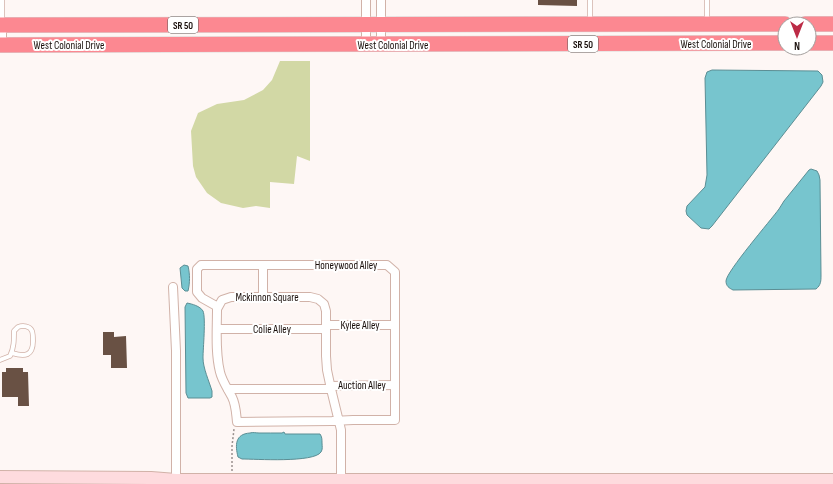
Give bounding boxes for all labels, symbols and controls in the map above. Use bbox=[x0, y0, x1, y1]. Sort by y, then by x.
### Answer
north arrow bbox=[777, 16, 817, 56]
road number: SR 50 bbox=[168, 17, 198, 33]
road number: SR 50 bbox=[568, 36, 598, 52]
street label: West Colonial Drive bbox=[681, 38, 751, 51]
street label: West Colonial Drive bbox=[34, 39, 104, 52]
street label: West Colonial Drive bbox=[358, 39, 428, 52]
text: N bbox=[794, 39, 800, 52]
street label: Honeywood Alley bbox=[315, 259, 378, 272]
street label: Mckinnon Square bbox=[235, 291, 299, 304]
street label: Kylee Alley bbox=[340, 319, 380, 332]
street label: Colie Alley bbox=[253, 323, 292, 336]
street label: Auction Alley bbox=[337, 379, 387, 392]

